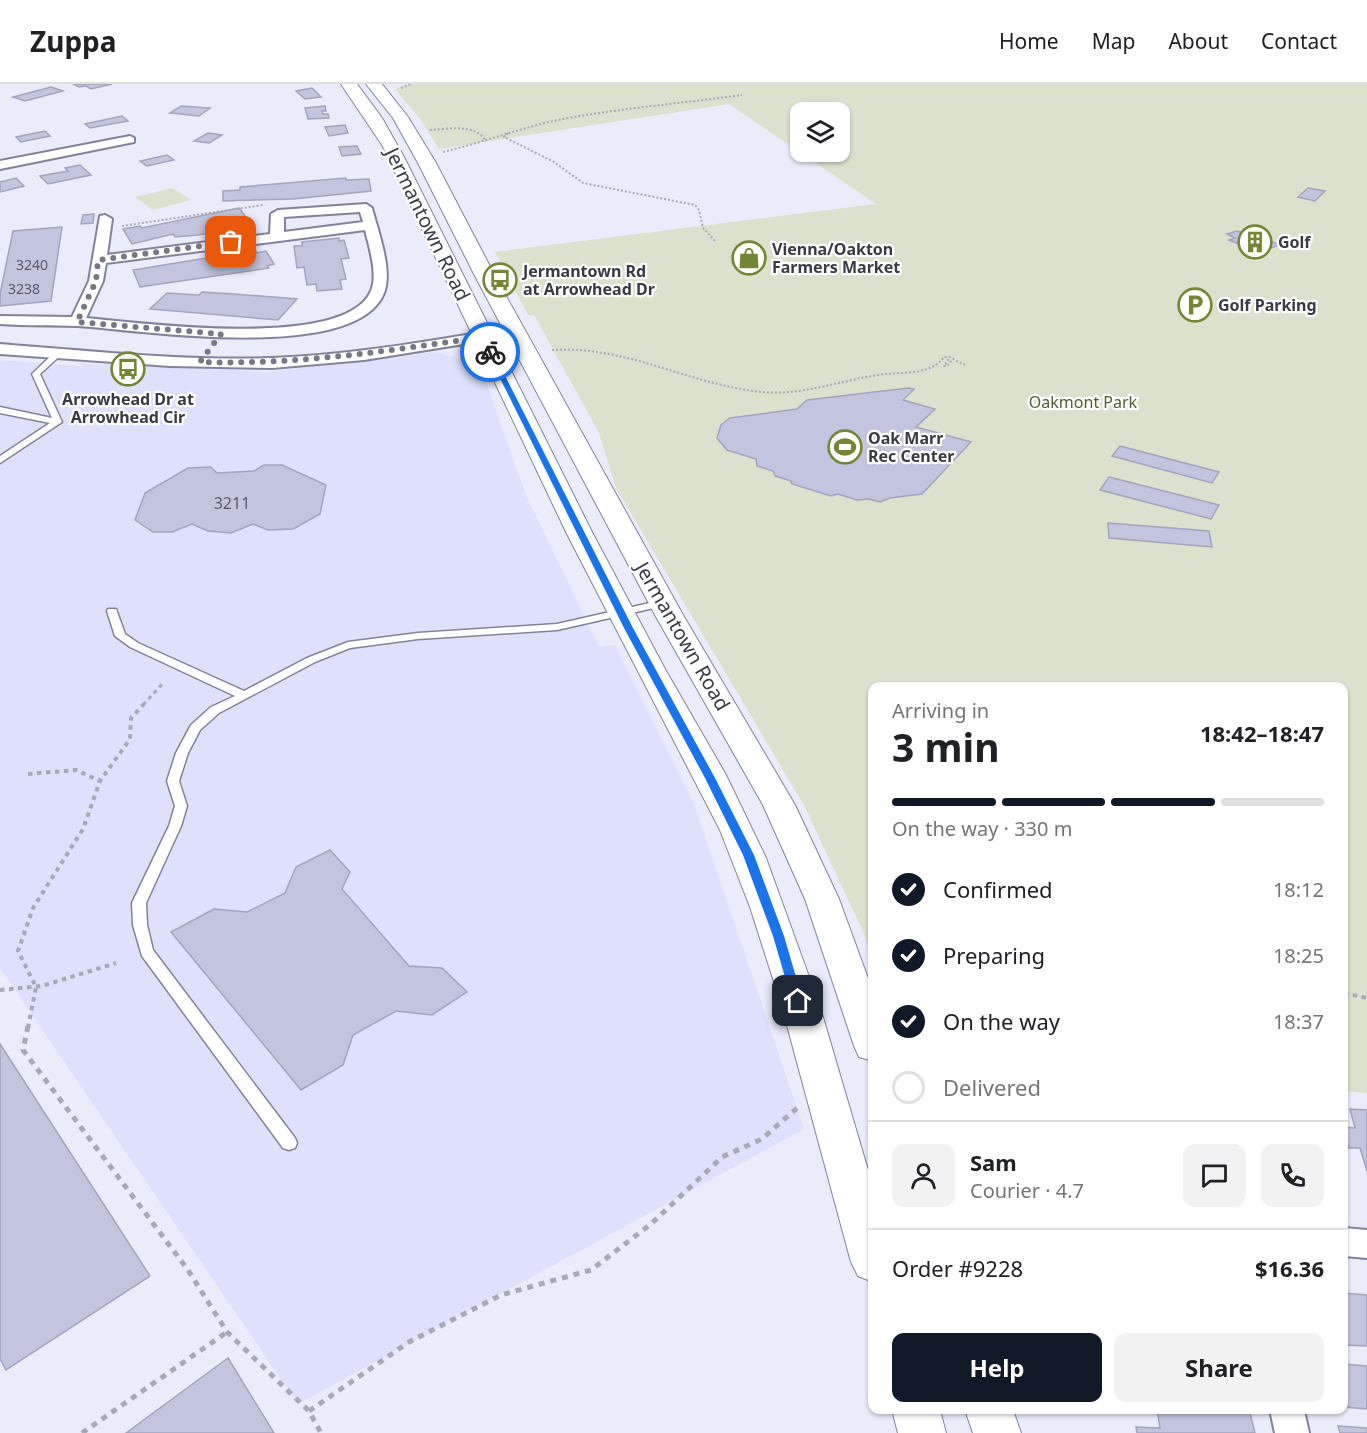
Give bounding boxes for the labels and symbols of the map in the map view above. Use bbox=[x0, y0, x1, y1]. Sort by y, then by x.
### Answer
street label: Jermantown Road bbox=[378, 141, 477, 305]
pin bbox=[205, 216, 256, 267]
building icon: Golf bbox=[1237, 224, 1273, 260]
place label: Golf bbox=[1278, 231, 1311, 253]
place label: Vienna/Oakton Farmers Market bbox=[772, 238, 900, 278]
shop icon: Vienna/Oakton Farmers Market bbox=[731, 240, 767, 276]
house number: 3240 bbox=[16, 255, 48, 274]
place label: Jermantown Rd at Arrowhead Dr bbox=[521, 260, 655, 300]
bus stop icon: Jermantown Rd at Arrowhead Dr bbox=[482, 262, 518, 298]
house number: 3238 bbox=[8, 279, 40, 298]
parking icon: Golf Parking bbox=[1177, 287, 1213, 323]
place label: Golf Parking bbox=[1218, 294, 1317, 316]
courier bbox=[460, 322, 520, 382]
bus stop icon: Arrowhead Dr at Arrowhead Cir bbox=[110, 351, 146, 387]
place label: Arrowhead Dr at Arrowhead Cir bbox=[62, 388, 194, 428]
park label: Oakmont Park bbox=[1029, 391, 1138, 413]
place label: Oak Marr Rec Center bbox=[868, 427, 954, 467]
sports icon: Oak Marr Rec Center bbox=[827, 429, 863, 465]
house number: 3211 bbox=[214, 492, 250, 514]
street label: Jermantown Road bbox=[628, 555, 737, 715]
pin bbox=[772, 975, 823, 1026]

